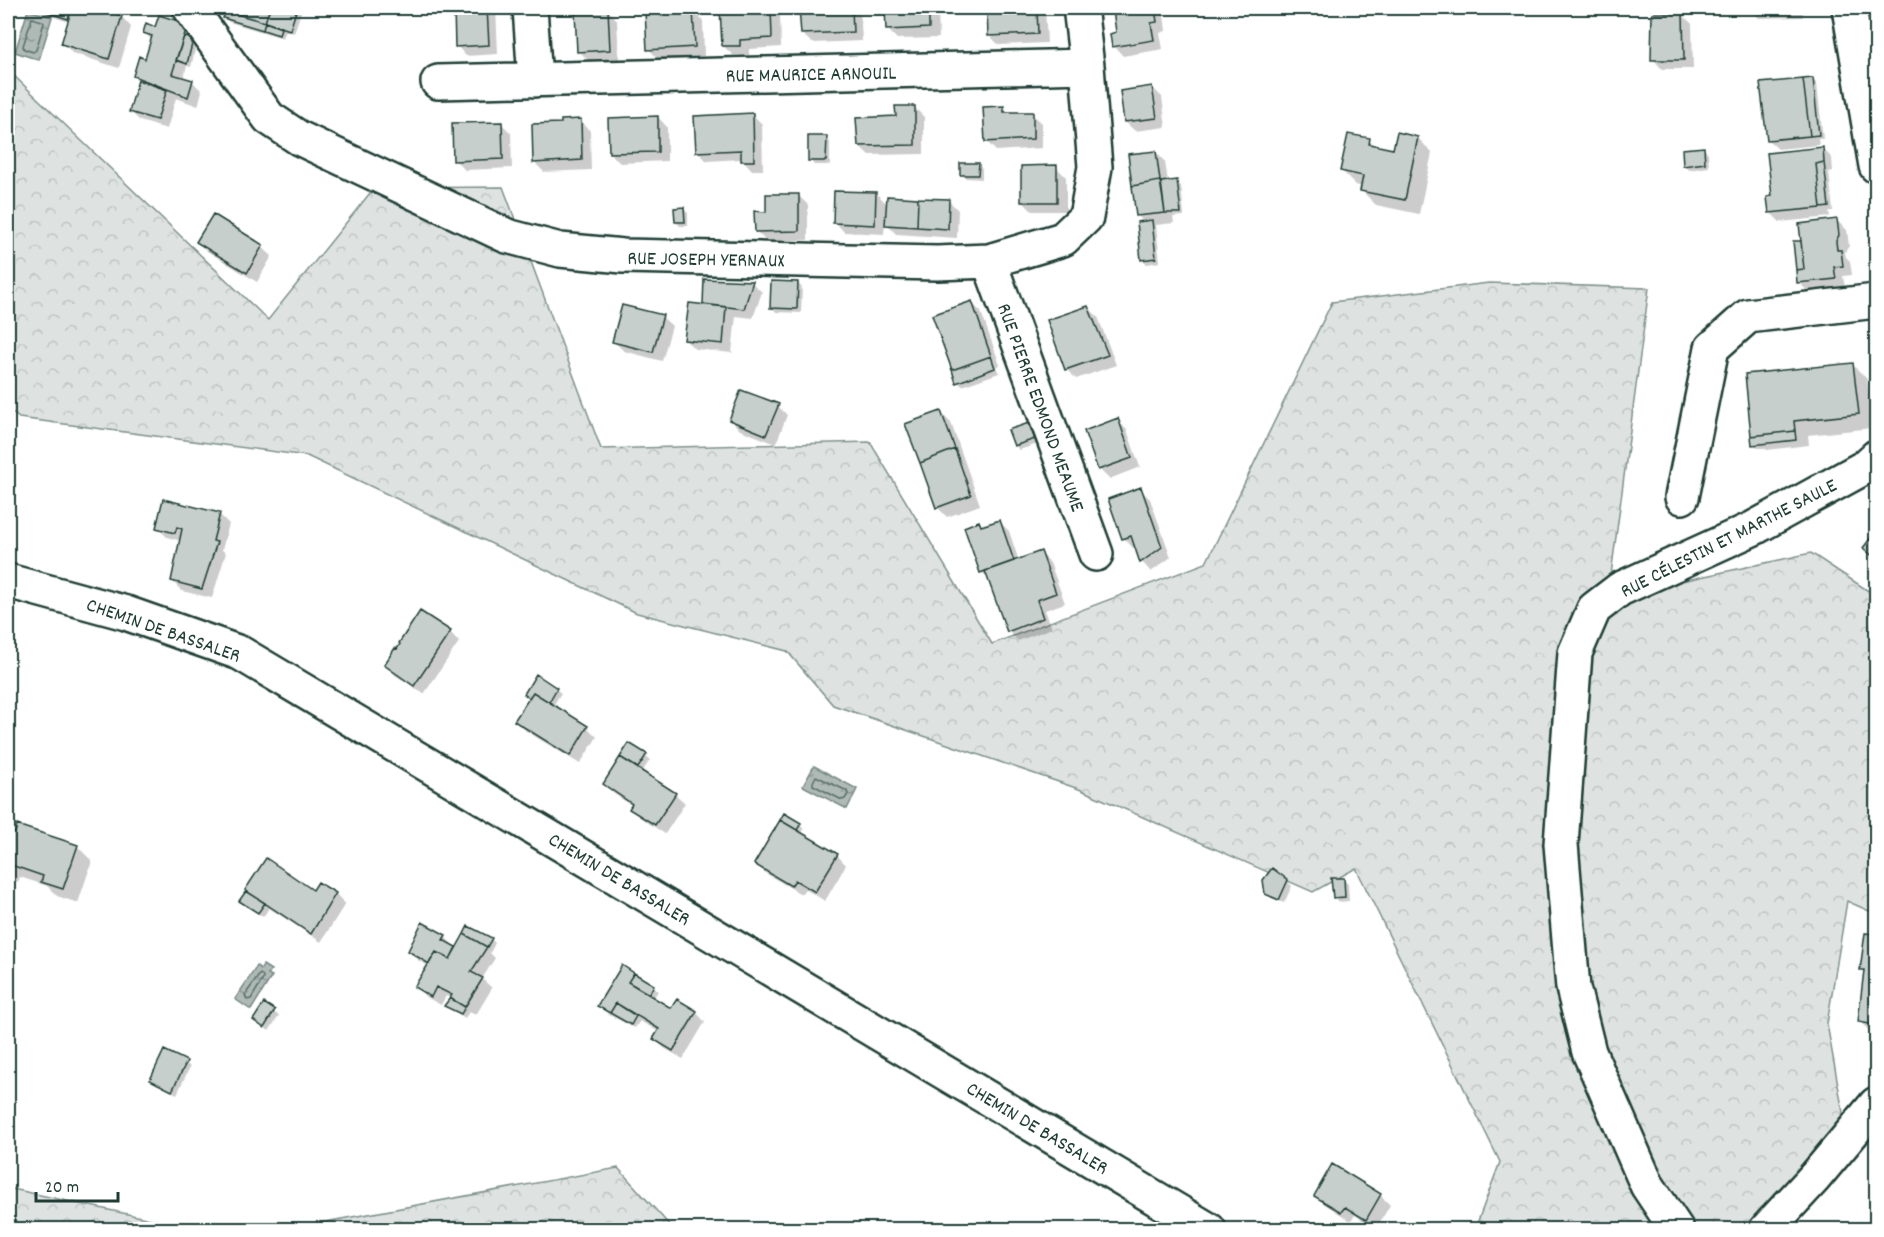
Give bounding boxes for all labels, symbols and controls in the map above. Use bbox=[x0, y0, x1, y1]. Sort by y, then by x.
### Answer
street label: RUE MAURICE ARNOUIL bbox=[725, 61, 897, 91]
street label: RUE JOSEPH YERNAUX bbox=[627, 246, 785, 276]
street label: RUE PIERRE EDMOND MEAUME bbox=[988, 300, 1090, 516]
street label: RUE CÉLESTIN ET MARTHE SAULE bbox=[1616, 473, 1842, 606]
street label: CHEMIN DE BASSALER bbox=[82, 592, 244, 671]
street label: CHEMIN DE BASSALER bbox=[542, 827, 695, 934]
street label: CHEMIN DE BASSALER bbox=[960, 1076, 1113, 1183]
scale bar bbox=[36, 1165, 118, 1203]
text: 20 m bbox=[45, 1176, 79, 1201]

